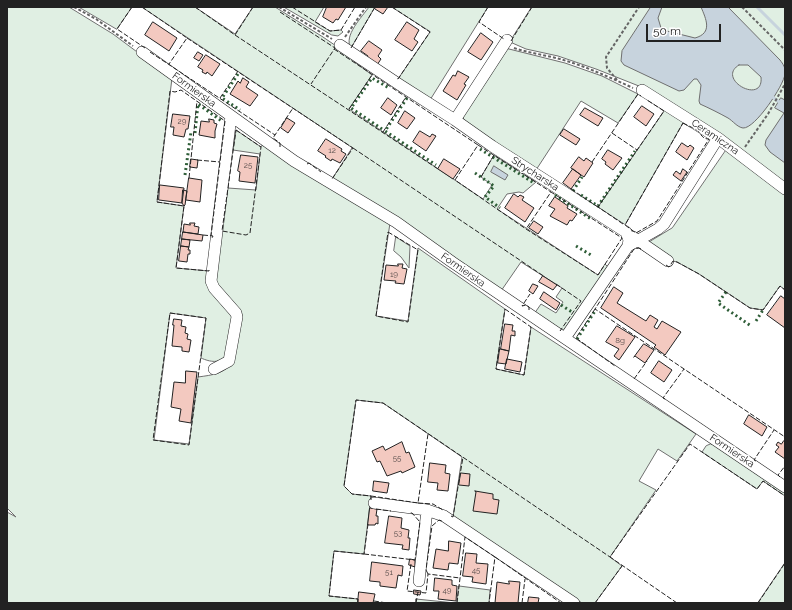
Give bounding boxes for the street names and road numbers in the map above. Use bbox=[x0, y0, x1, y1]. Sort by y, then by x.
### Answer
street label: Formierska bbox=[170, 70, 218, 110]
street label: Ceramiczna bbox=[689, 117, 741, 157]
street label: Strycharska bbox=[509, 154, 561, 194]
street label: Formierska bbox=[439, 250, 487, 290]
street label: Formierska bbox=[707, 432, 757, 470]

